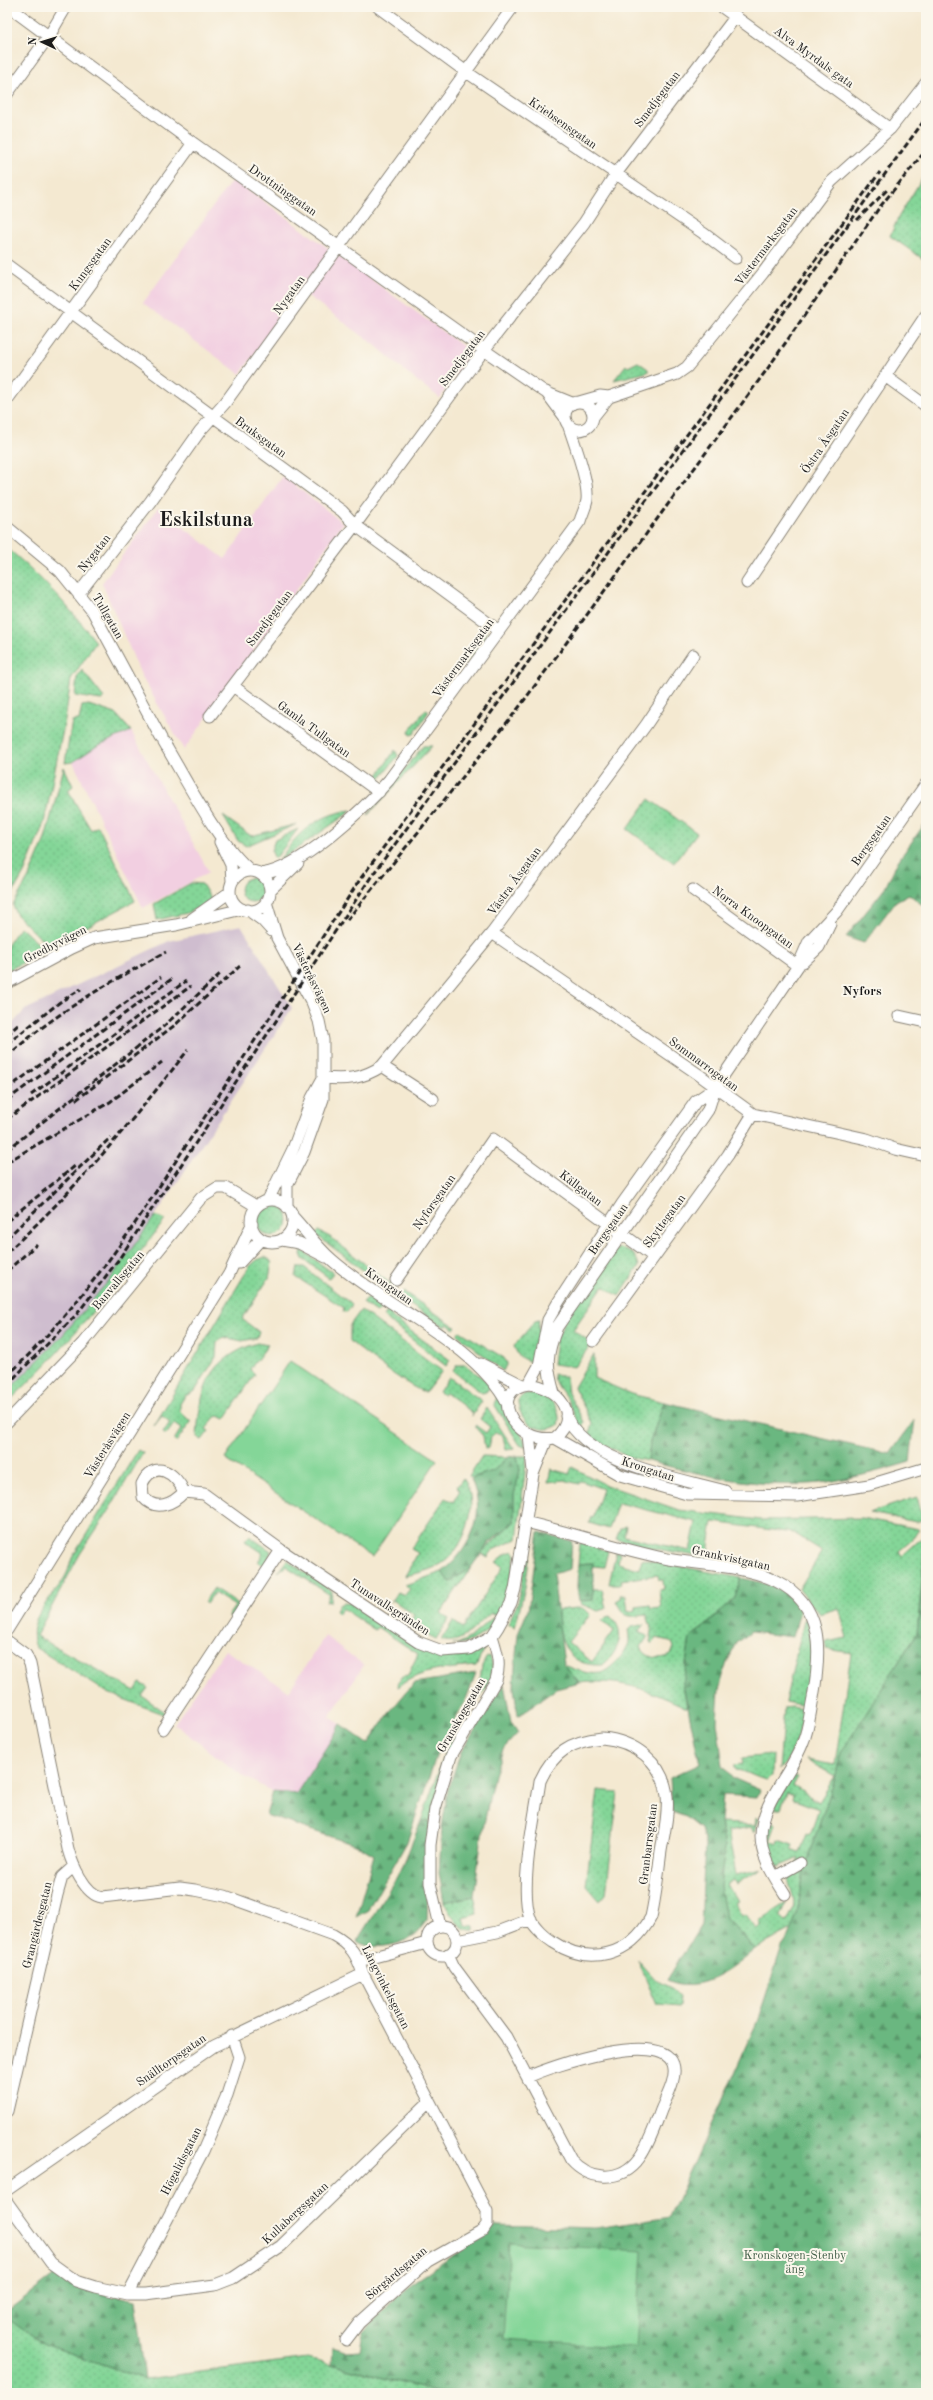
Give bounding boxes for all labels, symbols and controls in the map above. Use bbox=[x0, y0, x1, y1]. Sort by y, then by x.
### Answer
north arrow bbox=[22, 22, 62, 62]
street label: Alva Myrdals gata bbox=[771, 25, 856, 91]
text: N bbox=[28, 36, 39, 46]
street label: Smedjegatan bbox=[633, 69, 683, 130]
street label: Kriebsensgatan bbox=[526, 96, 599, 152]
street label: Drottninggatan bbox=[246, 163, 319, 219]
street label: Västermarksgatan bbox=[733, 205, 801, 288]
street label: Kungsgatan bbox=[68, 235, 114, 293]
street label: Nygatan bbox=[272, 274, 308, 317]
street label: Smedjegatan bbox=[438, 328, 488, 389]
street label: Östra Åsgatan bbox=[796, 404, 852, 476]
street label: Bruksgatan bbox=[233, 415, 289, 461]
district label: Eskilstuna bbox=[159, 511, 253, 531]
street label: Nygatan bbox=[76, 532, 114, 575]
street label: Smedjegatan bbox=[245, 588, 295, 649]
street label: Tullgatan bbox=[89, 592, 125, 642]
street label: Västermarksgatan bbox=[431, 616, 497, 701]
street label: Gamla Tullgatan bbox=[275, 699, 353, 761]
street label: Bergsgatan bbox=[850, 812, 894, 868]
street label: Västra Åsgatan bbox=[483, 842, 544, 918]
street label: Norra Knoopgatan bbox=[710, 884, 796, 951]
street label: Gredbyvägen bbox=[22, 924, 89, 966]
street label: Västeråsvägen bbox=[289, 942, 333, 1016]
district label: Nyfors bbox=[842, 985, 882, 998]
street label: Sommarrogatan bbox=[666, 1036, 741, 1094]
street label: Källgatan bbox=[557, 1169, 605, 1209]
street label: Nyforsgatan bbox=[411, 1172, 459, 1233]
street label: Skyttegatan bbox=[641, 1192, 688, 1251]
street label: Bergsgatan bbox=[587, 1201, 631, 1257]
street label: Banvallsgatan bbox=[91, 1248, 147, 1313]
street label: Krongatan bbox=[362, 1266, 415, 1308]
street label: Västeråsvägen bbox=[83, 1410, 133, 1481]
street label: Krongatan bbox=[619, 1456, 676, 1484]
street label: Grankvistgatan bbox=[690, 1545, 772, 1573]
street label: Tunavallsgränden bbox=[347, 1578, 432, 1638]
street label: Granskogsgatan bbox=[436, 1676, 488, 1755]
street label: Granbarrsgatan bbox=[638, 1802, 660, 1886]
street label: Grangärdesgatan bbox=[21, 1880, 55, 1970]
street label: Långvinkelsgatan bbox=[359, 1944, 412, 2032]
street label: Snälltorpsgatan bbox=[135, 2032, 209, 2089]
street label: Högalidsgatan bbox=[160, 2125, 204, 2198]
street label: Kullabergsgatan bbox=[260, 2180, 331, 2247]
street label: Sörgårdsgatan bbox=[364, 2244, 430, 2303]
park label: Kronskogen-Stenby äng bbox=[744, 2250, 847, 2276]

